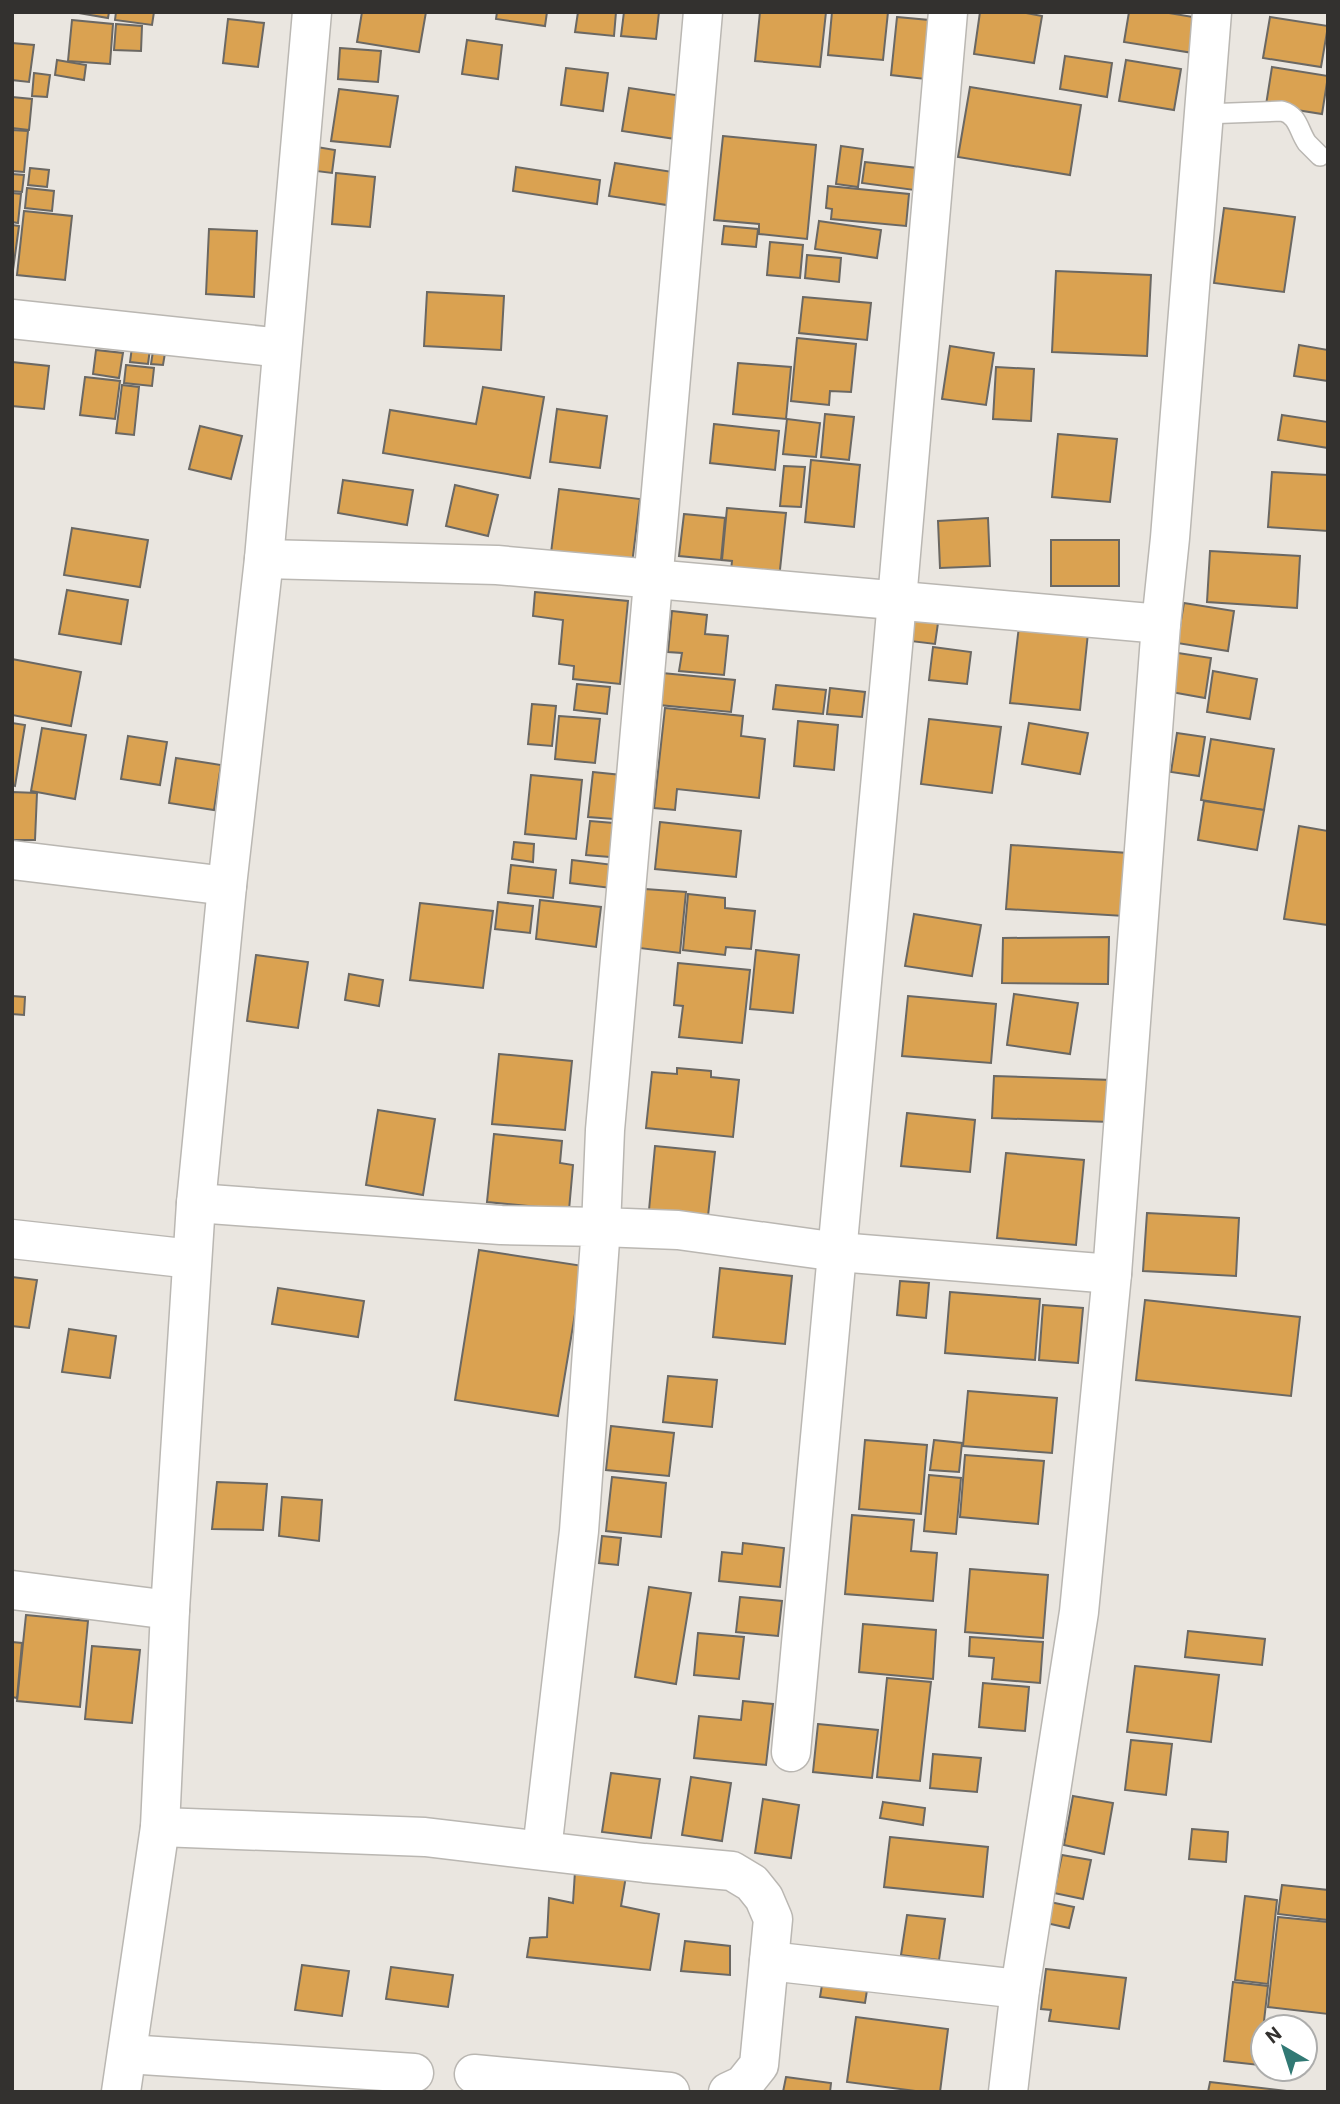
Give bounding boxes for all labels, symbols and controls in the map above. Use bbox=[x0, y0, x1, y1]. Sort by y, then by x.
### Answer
north arrow bbox=[1249, 2013, 1319, 2083]
text: N bbox=[1261, 2022, 1286, 2048]

